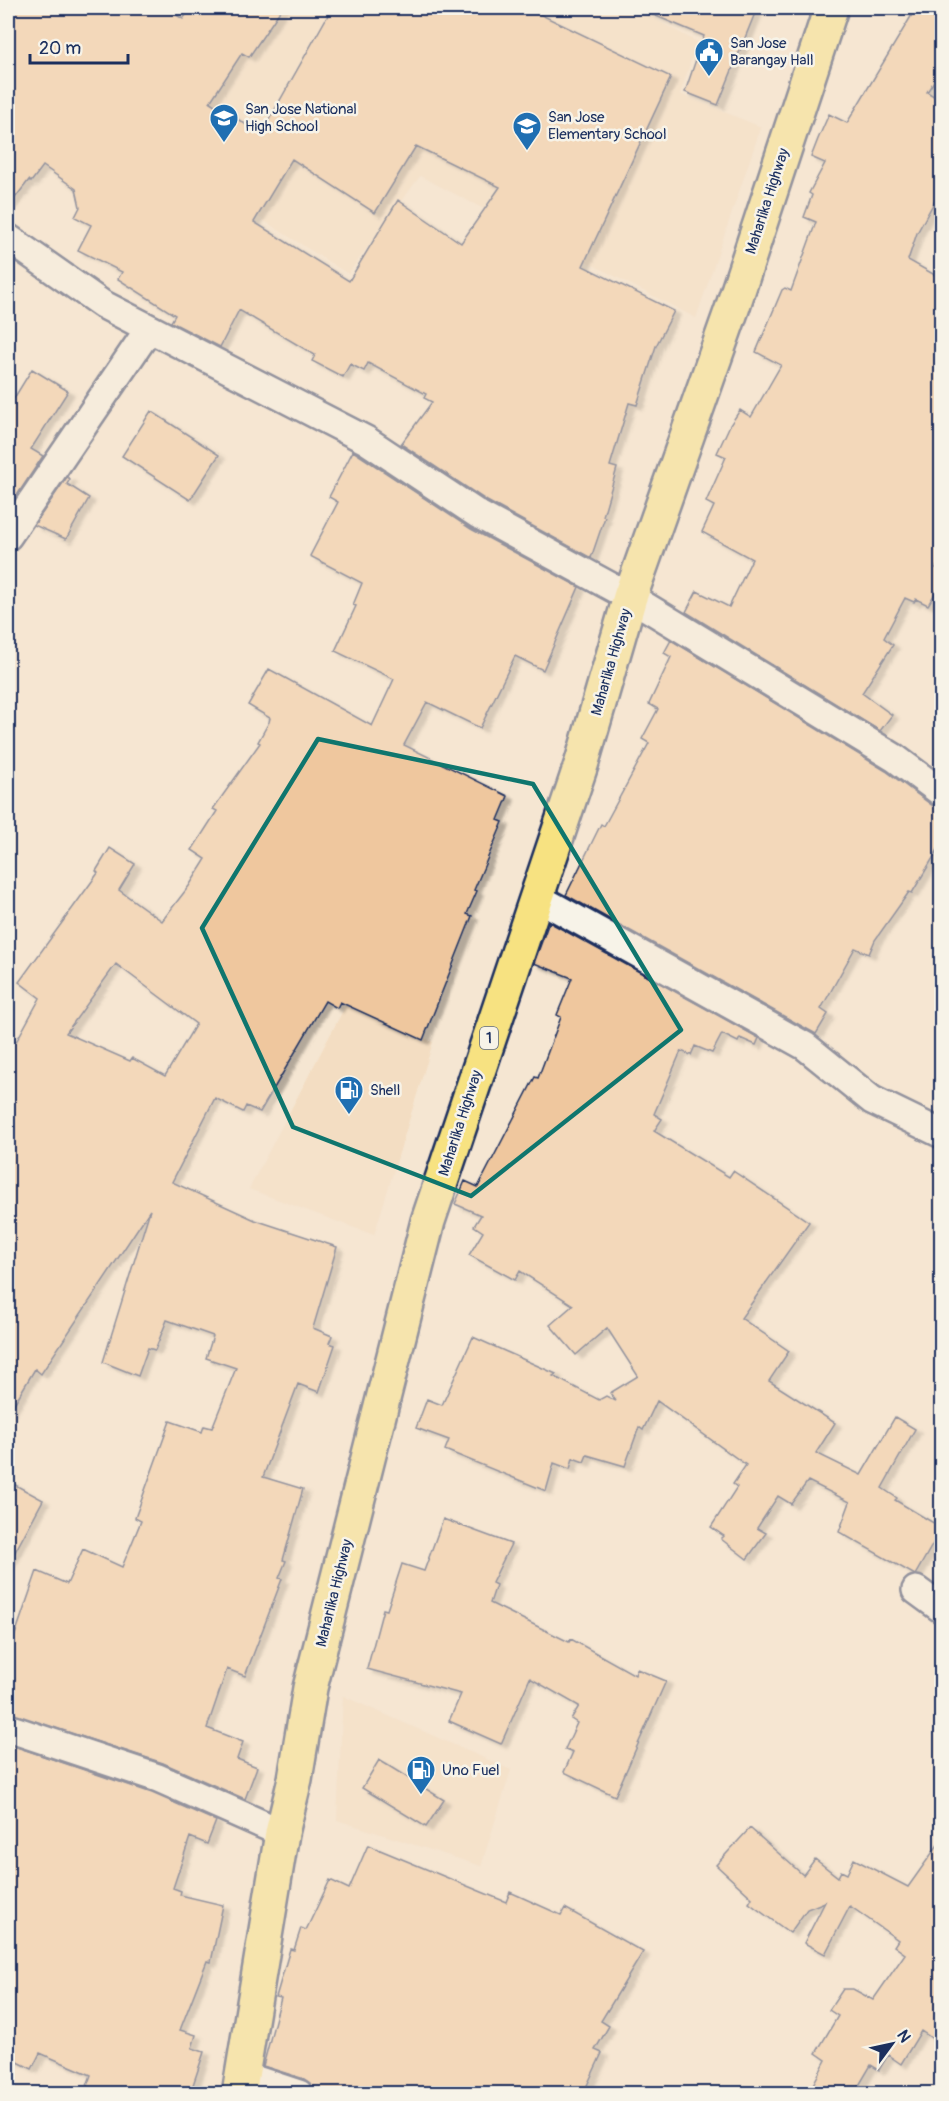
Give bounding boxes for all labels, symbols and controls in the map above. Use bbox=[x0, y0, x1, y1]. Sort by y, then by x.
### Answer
scale bar bbox=[30, 27, 128, 65]
place label: San Jose Barangay Hall bbox=[730, 34, 814, 70]
public building icon: San Jose Barangay Hall bbox=[693, 36, 725, 78]
text: 20 m bbox=[39, 37, 81, 60]
place label: San Jose National High School bbox=[245, 100, 357, 136]
school or university icon: San Jose National High School bbox=[208, 102, 240, 144]
place label: San Jose Elementary School bbox=[548, 108, 667, 144]
school or university icon: San Jose Elementary School bbox=[511, 110, 543, 152]
street label: Maharlika Highway bbox=[741, 145, 794, 257]
street label: Maharlika Highway bbox=[587, 606, 636, 718]
road number: 1 bbox=[480, 1027, 498, 1049]
street label: Maharlika Highway bbox=[434, 1067, 487, 1179]
fuel station icon: Shell bbox=[333, 1074, 365, 1116]
place label: Shell bbox=[370, 1081, 400, 1100]
street label: Maharlika Highway bbox=[312, 1537, 357, 1649]
fuel station icon: Uno Fuel bbox=[405, 1754, 437, 1796]
place label: Uno Fuel bbox=[442, 1761, 500, 1780]
north arrow bbox=[862, 2014, 922, 2074]
text: N bbox=[892, 2026, 915, 2047]

